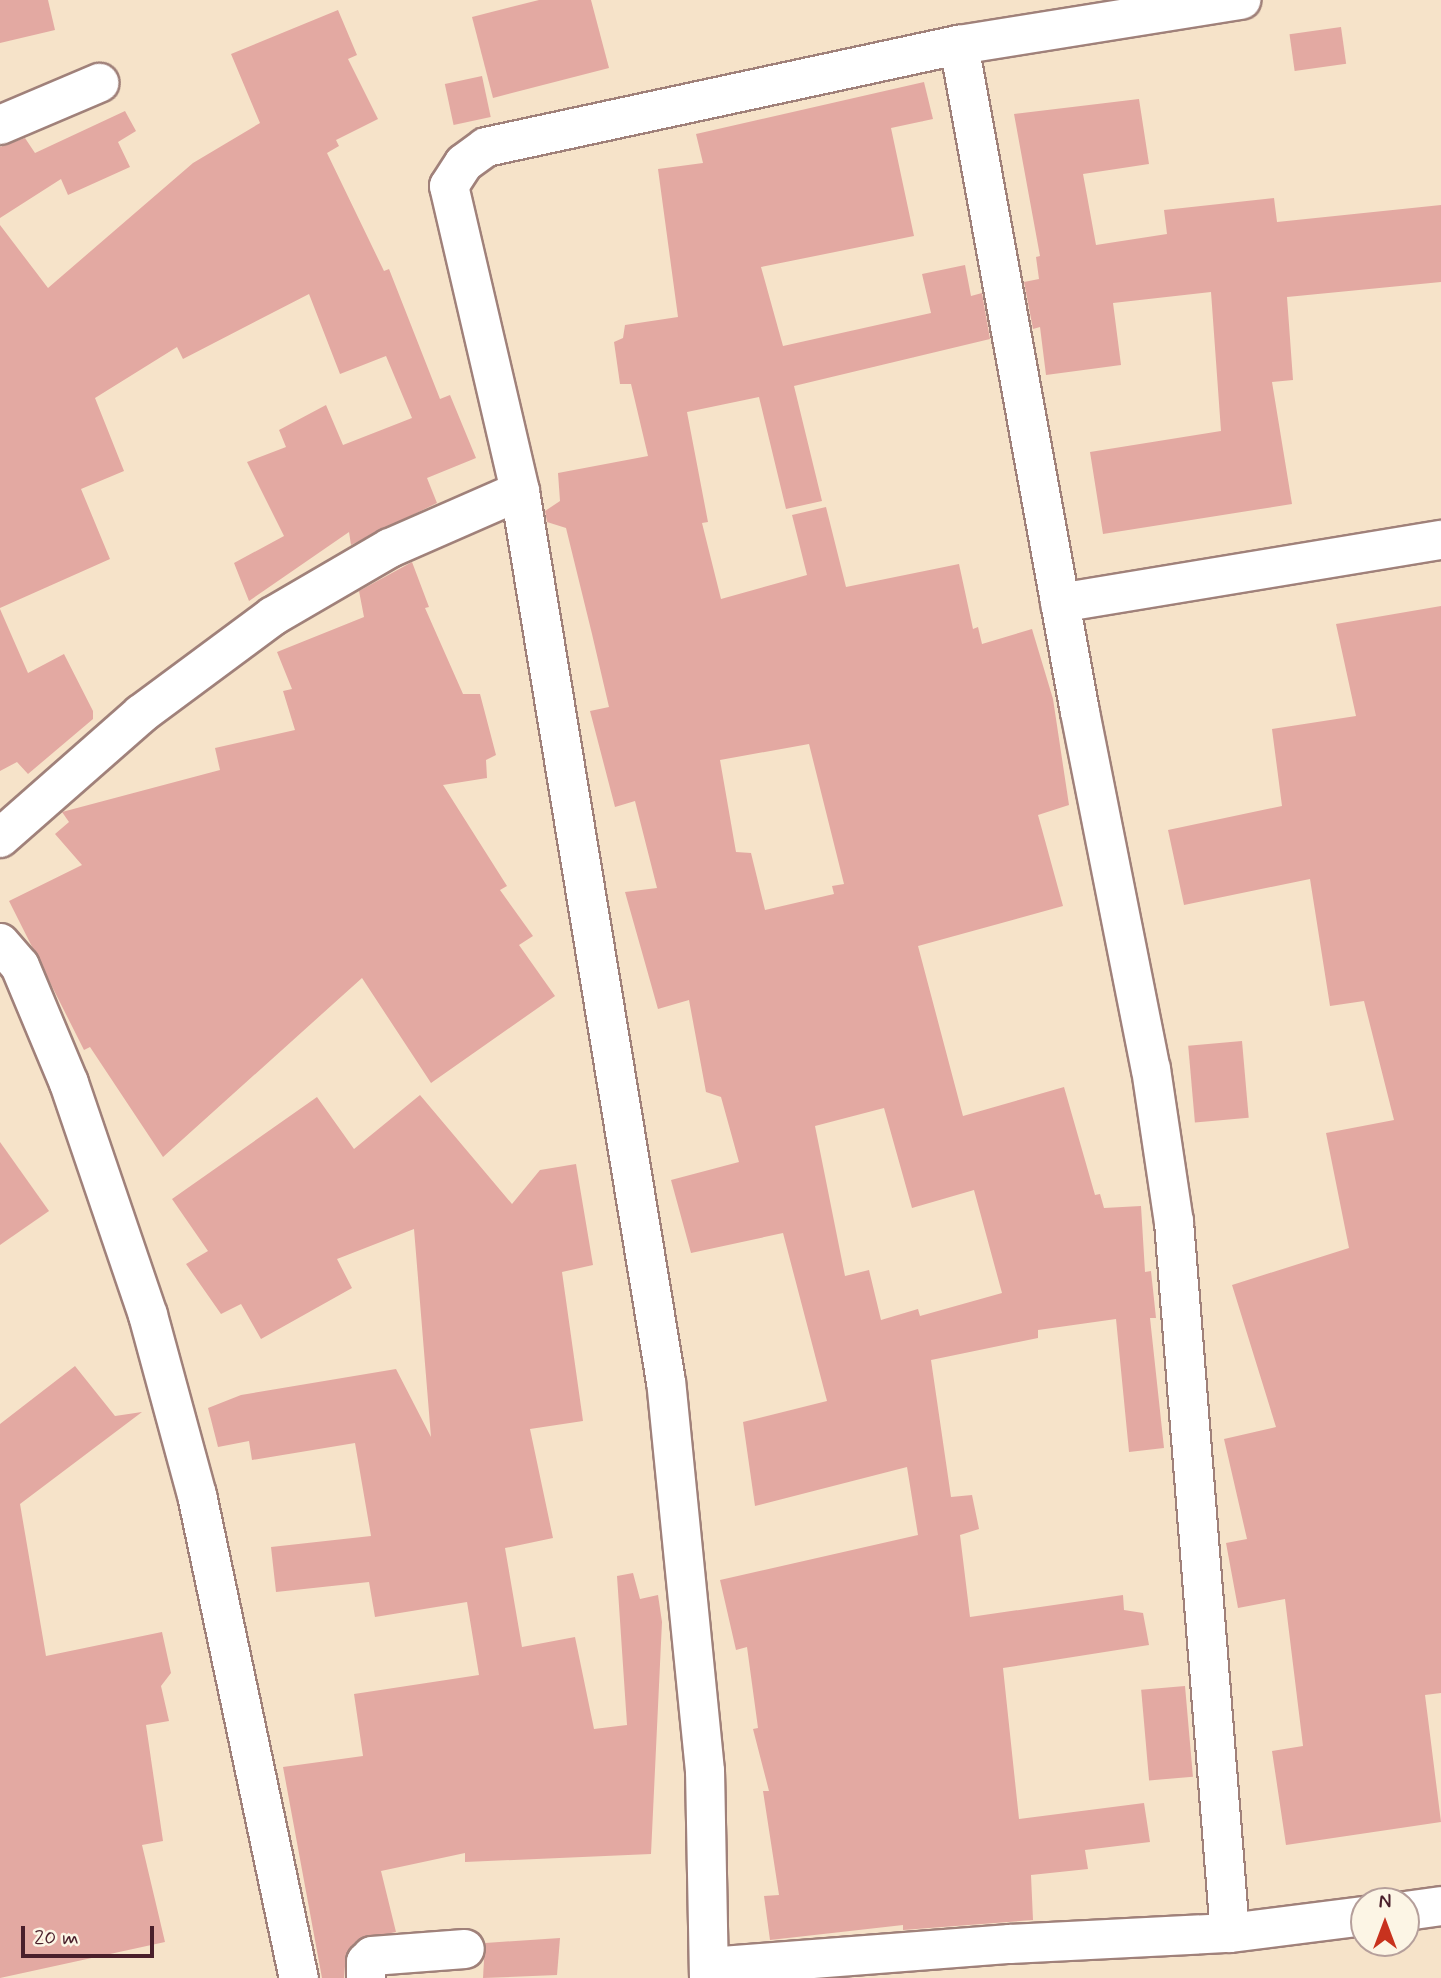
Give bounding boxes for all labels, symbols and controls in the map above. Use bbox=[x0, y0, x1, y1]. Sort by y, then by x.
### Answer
north arrow bbox=[1350, 1887, 1420, 1957]
text: N bbox=[1379, 1890, 1391, 1915]
scale bar bbox=[24, 1912, 158, 1956]
text: 20 m bbox=[34, 1924, 79, 1952]

